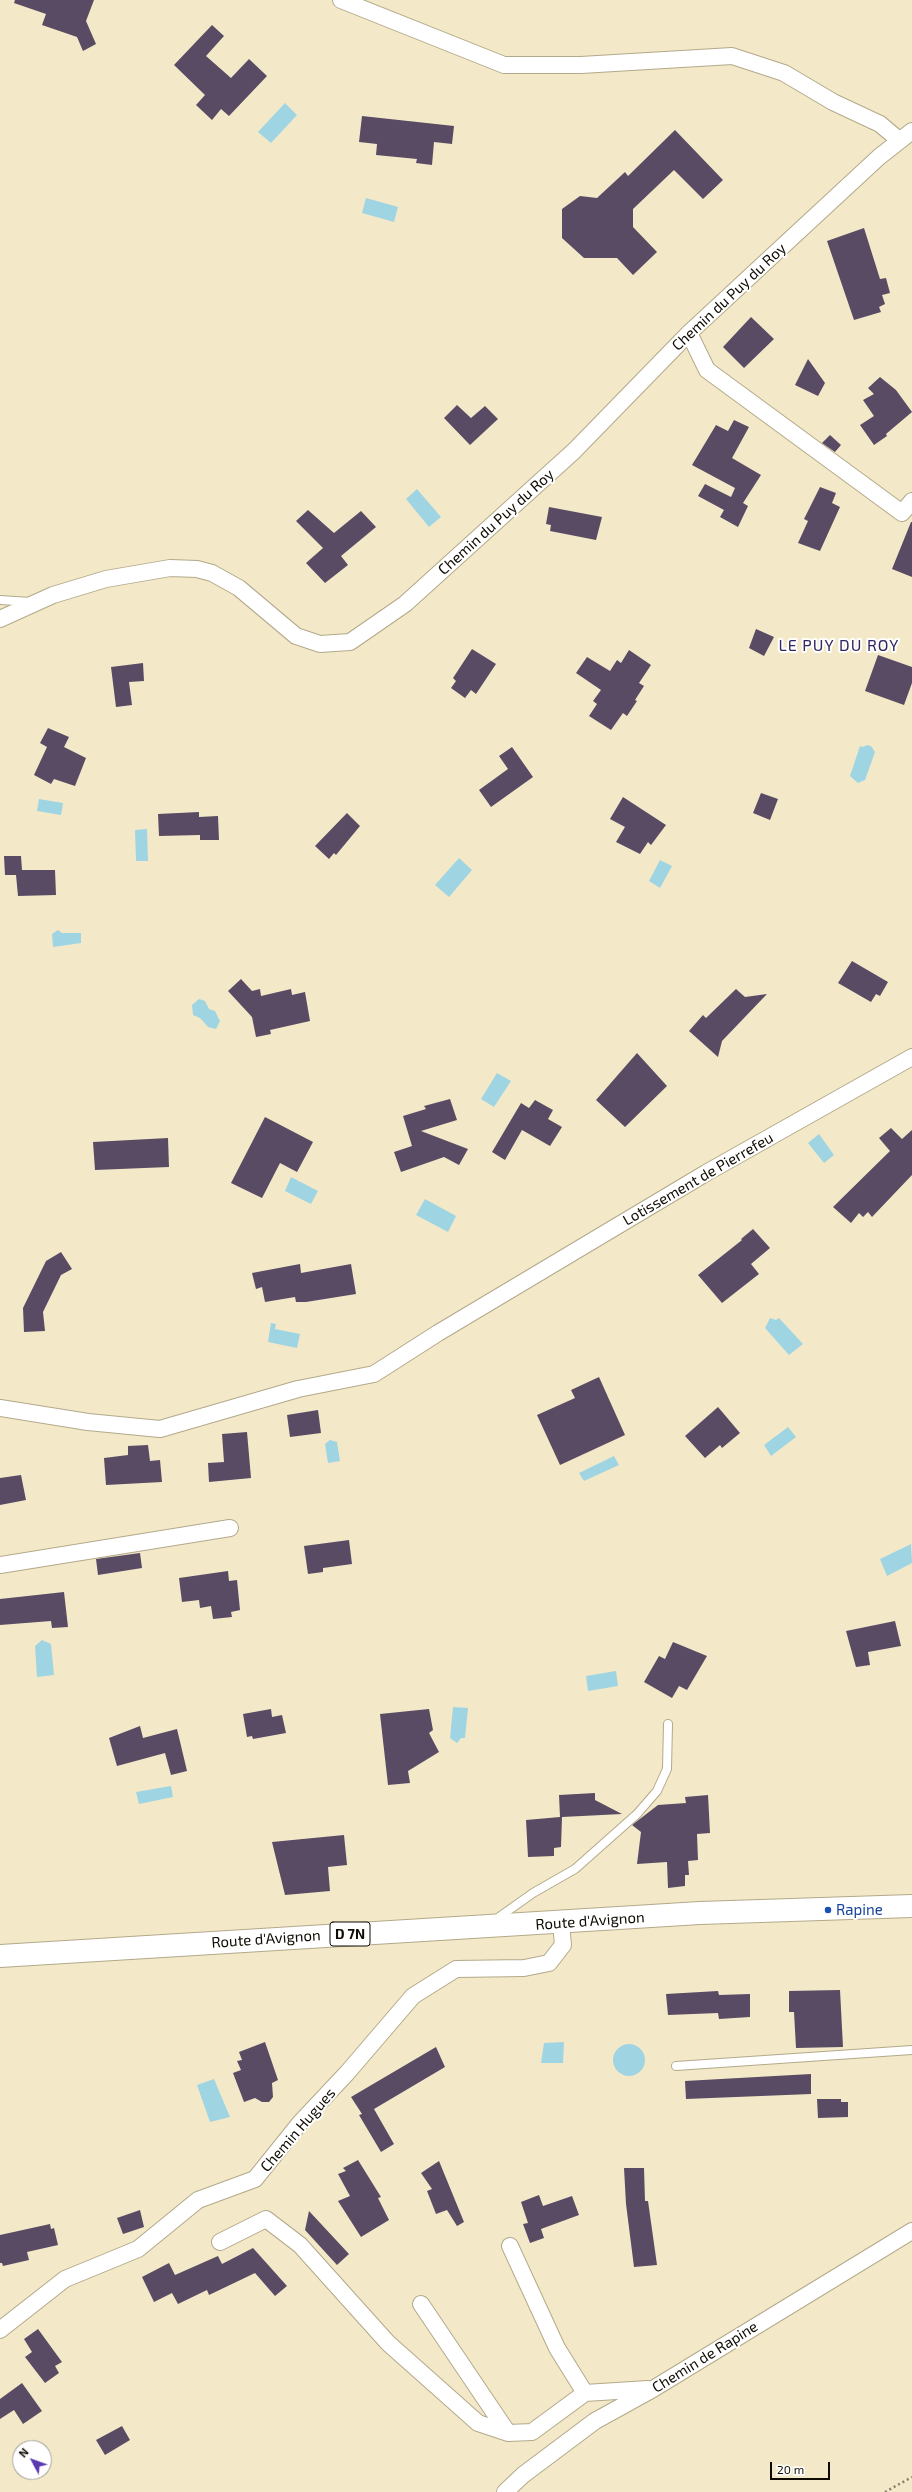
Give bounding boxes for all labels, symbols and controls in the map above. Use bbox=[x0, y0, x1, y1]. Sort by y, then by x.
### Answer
street label: Chemin du Puy du Roy bbox=[668, 239, 790, 355]
street label: Chemin du Puy du Roy bbox=[434, 465, 558, 579]
district label: LE PUY DU ROY bbox=[779, 636, 899, 656]
street label: Lotissement de Pierrefeu bbox=[620, 1129, 776, 1229]
place label: Rapine bbox=[836, 1901, 883, 1919]
marker: Rapine bbox=[823, 1905, 833, 1915]
street label: Route d'Avignon bbox=[535, 1908, 645, 1934]
road number: D 7N bbox=[330, 1922, 370, 1946]
street label: Route d'Avignon bbox=[211, 1926, 321, 1952]
street label: Chemin Hugues bbox=[257, 2084, 339, 2176]
street label: Chemin de Rapine bbox=[649, 2317, 761, 2397]
north arrow bbox=[12, 2440, 52, 2480]
text: N bbox=[16, 2445, 31, 2460]
scale bar bbox=[772, 2454, 832, 2480]
text: 20 m bbox=[777, 2462, 804, 2476]

